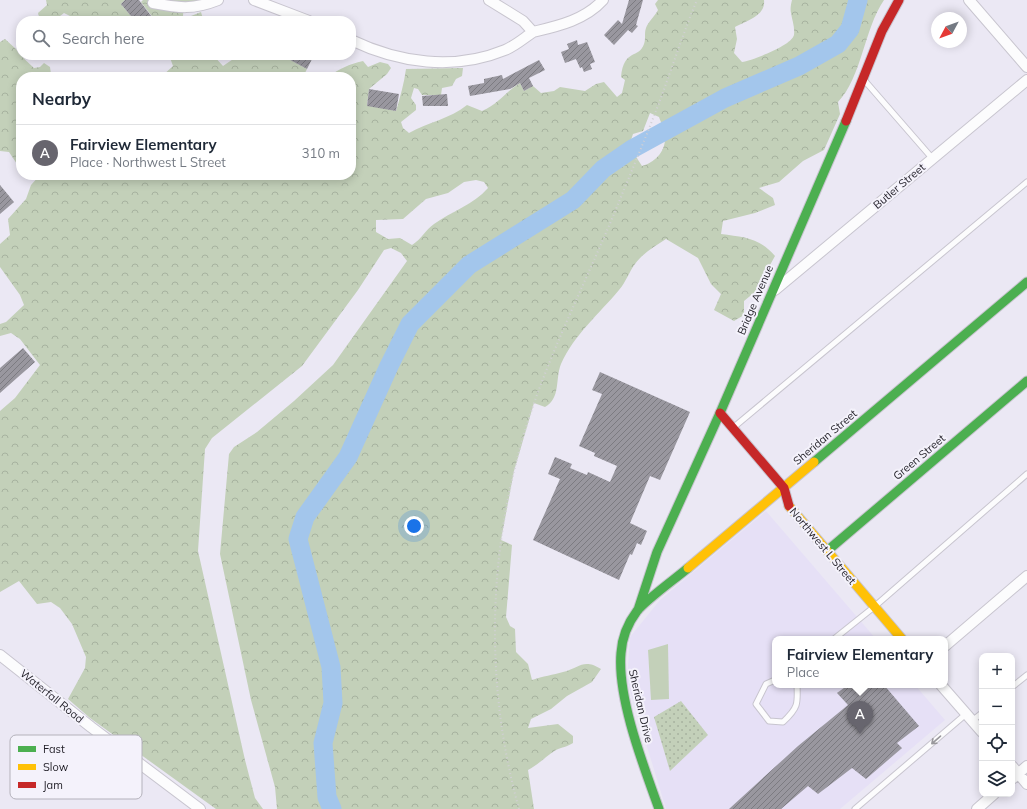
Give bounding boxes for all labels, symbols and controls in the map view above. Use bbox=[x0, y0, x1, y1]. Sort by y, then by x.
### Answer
north arrow bbox=[931, 12, 967, 48]
search box bbox=[16, 16, 356, 60]
icon: search bbox=[30, 27, 52, 49]
text: Search here bbox=[62, 29, 144, 48]
text: Nearby bbox=[32, 88, 91, 109]
text: Fairview Elementary bbox=[70, 135, 217, 154]
text: A bbox=[40, 145, 50, 161]
text: 310 m bbox=[302, 145, 340, 161]
text: Place · Northwest L Street bbox=[70, 154, 226, 170]
street label: Butler Street bbox=[870, 160, 928, 212]
street label: Bridge Avenue bbox=[734, 263, 776, 337]
street label: Sheridan Street bbox=[790, 406, 860, 468]
street label: Green Street bbox=[890, 431, 948, 483]
street label: Northwest L Street bbox=[787, 505, 859, 587]
your location bbox=[404, 516, 424, 536]
popup bbox=[772, 636, 948, 688]
text: Fairview Elementary bbox=[787, 645, 933, 664]
map controls bbox=[979, 653, 1015, 797]
button: + bbox=[979, 653, 1015, 689]
text: Place bbox=[787, 664, 819, 680]
street label: Waterfall Road bbox=[17, 666, 87, 726]
street label: Sheridan Drive bbox=[626, 668, 656, 744]
button: − bbox=[979, 689, 1015, 725]
pin: A bbox=[847, 701, 873, 734]
button: locate bbox=[979, 725, 1015, 761]
legend bbox=[10, 735, 142, 799]
one-way arrow bbox=[931, 735, 942, 744]
text: Fast bbox=[43, 742, 65, 756]
text: Slow bbox=[43, 760, 69, 774]
button: layers bbox=[979, 761, 1015, 797]
text: Jam bbox=[43, 778, 63, 792]

